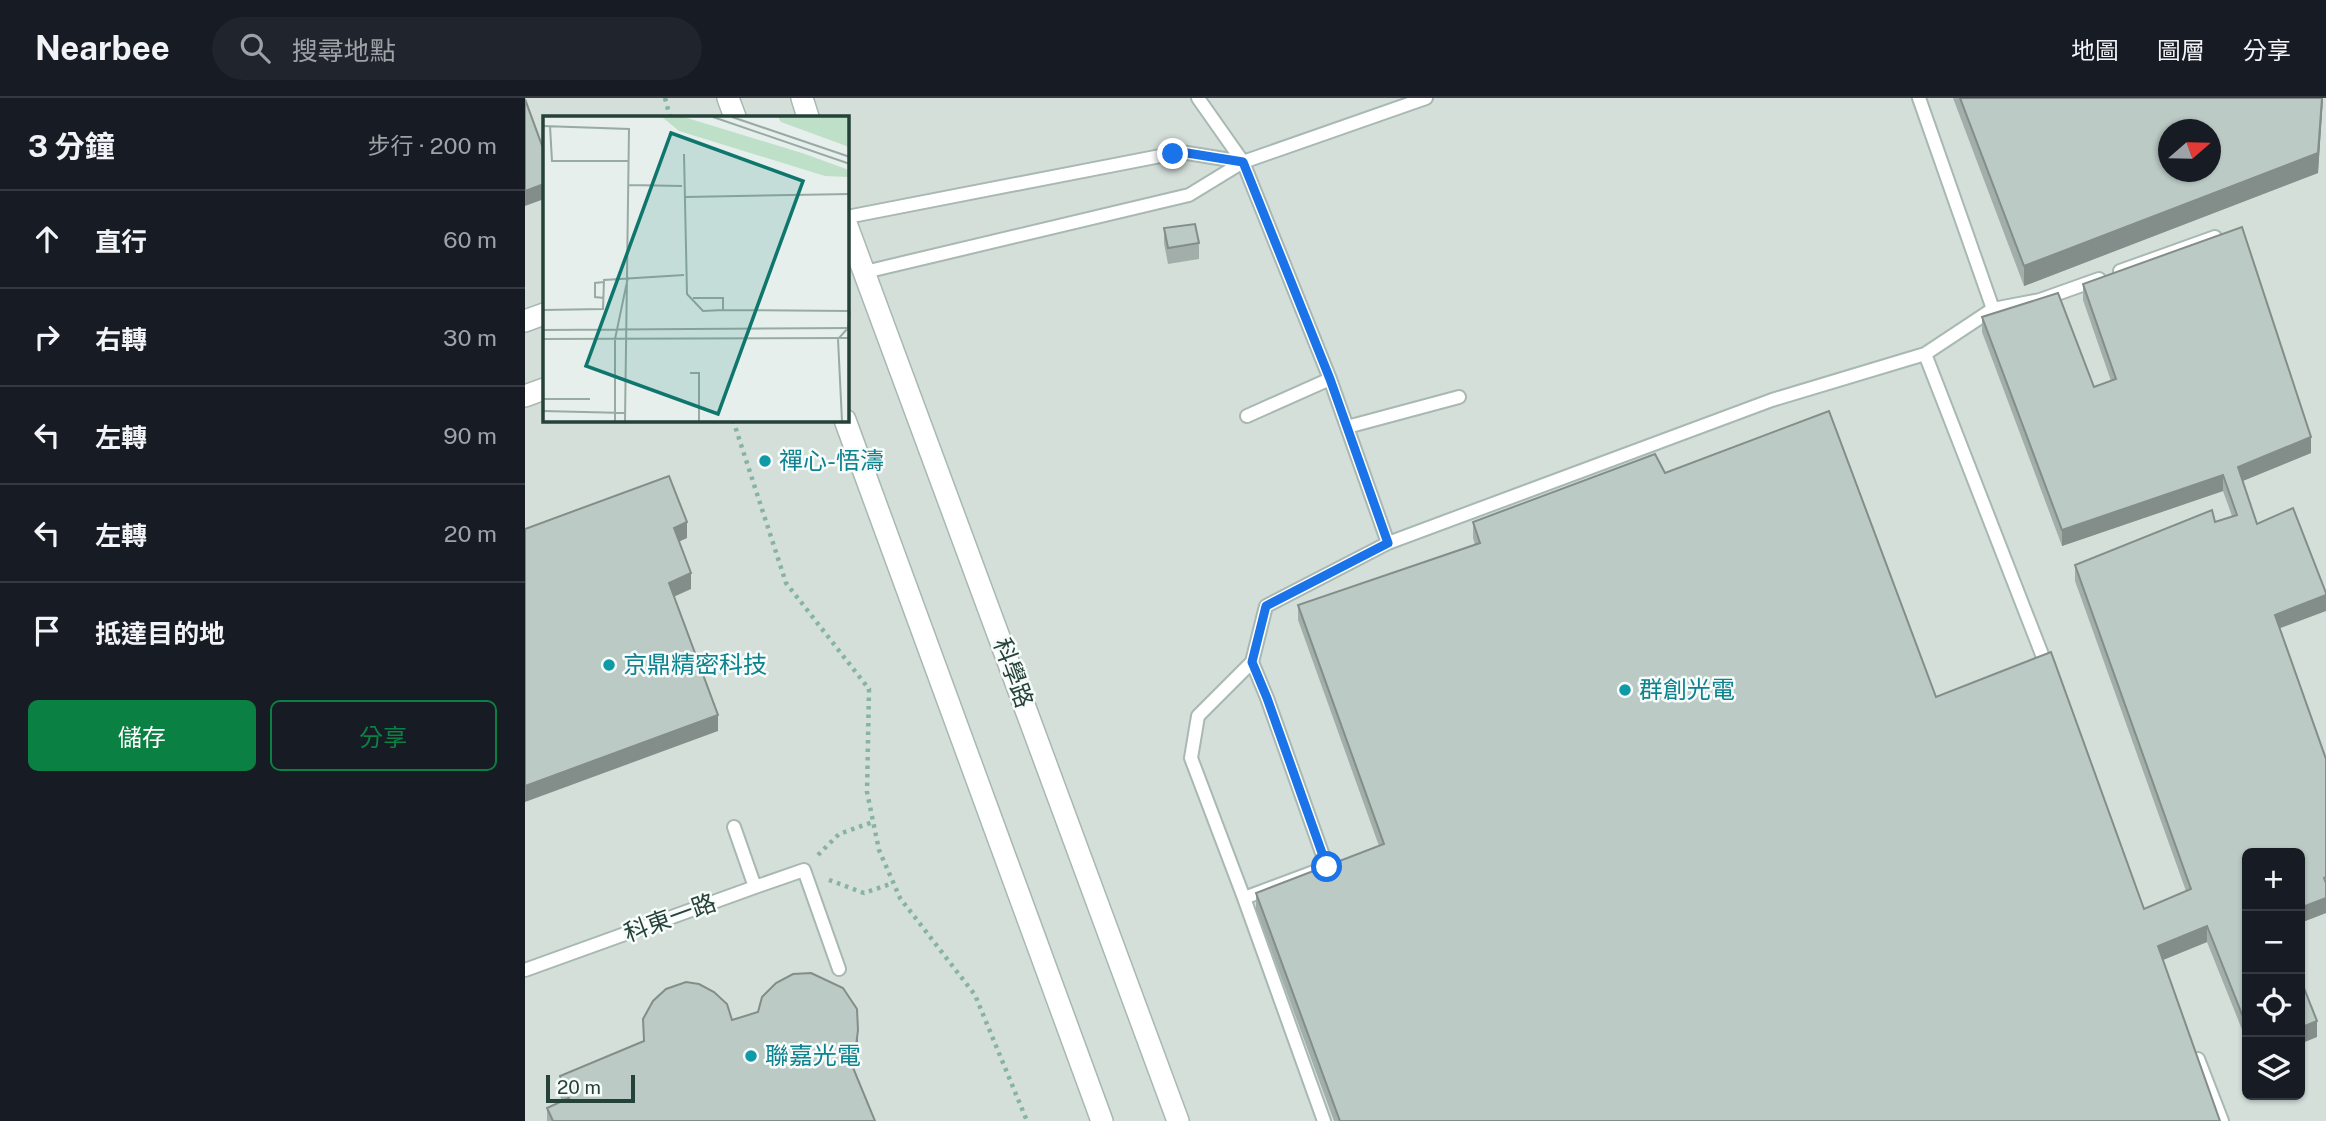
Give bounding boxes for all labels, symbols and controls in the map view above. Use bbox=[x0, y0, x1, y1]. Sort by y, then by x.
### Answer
search box bbox=[212, 17, 702, 80]
text: Nearbee bbox=[35, 29, 170, 67]
icon: search bbox=[236, 29, 274, 67]
text: 搜尋地點 bbox=[292, 35, 396, 66]
text: 地圖 bbox=[2071, 36, 2119, 64]
text: 圖層 bbox=[2157, 36, 2205, 64]
text: 分享 bbox=[2243, 36, 2291, 64]
inset map bbox=[543, 116, 849, 422]
north arrow bbox=[2158, 119, 2221, 182]
text: 3 分鐘 bbox=[28, 128, 115, 164]
text: 步行 · 200 m bbox=[368, 132, 497, 159]
route end bbox=[1157, 138, 1188, 169]
icon: ahead bbox=[28, 220, 66, 258]
text: 直行 bbox=[95, 226, 147, 257]
text: 60 m bbox=[443, 226, 497, 253]
icon: right bbox=[28, 318, 66, 356]
text: 右轉 bbox=[95, 324, 147, 355]
text: 30 m bbox=[443, 324, 497, 351]
icon: left bbox=[28, 416, 66, 454]
text: 左轉 bbox=[95, 422, 147, 453]
text: 90 m bbox=[443, 422, 497, 449]
place label: 禪心-悟濤 bbox=[779, 446, 884, 474]
marker: 禪心-悟濤 bbox=[757, 453, 773, 469]
icon: left bbox=[28, 514, 66, 552]
text: 左轉 bbox=[95, 520, 147, 551]
text: 20 m bbox=[444, 520, 497, 547]
icon: arrive bbox=[28, 612, 66, 650]
text: 抵達目的地 bbox=[95, 618, 225, 649]
street label: 科學路 bbox=[988, 634, 1039, 711]
place label: 京鼎精密科技 bbox=[623, 650, 767, 678]
marker: 京鼎精密科技 bbox=[601, 657, 617, 673]
place label: 群創光電 bbox=[1639, 675, 1735, 703]
marker: 群創光電 bbox=[1617, 682, 1633, 698]
button: 儲存 bbox=[28, 700, 256, 771]
button: 分享 bbox=[270, 700, 497, 771]
map controls bbox=[2242, 848, 2305, 1100]
button: + bbox=[2242, 848, 2305, 911]
route start bbox=[1311, 851, 1342, 882]
street label: 科東一路 bbox=[620, 887, 720, 947]
button: − bbox=[2242, 911, 2305, 974]
button: locate bbox=[2242, 974, 2305, 1037]
button: layers bbox=[2242, 1037, 2305, 1100]
place label: 聯嘉光電 bbox=[765, 1041, 861, 1069]
marker: 聯嘉光電 bbox=[743, 1048, 759, 1064]
scale bar bbox=[546, 1072, 635, 1104]
text: 20 m bbox=[557, 1076, 601, 1098]

